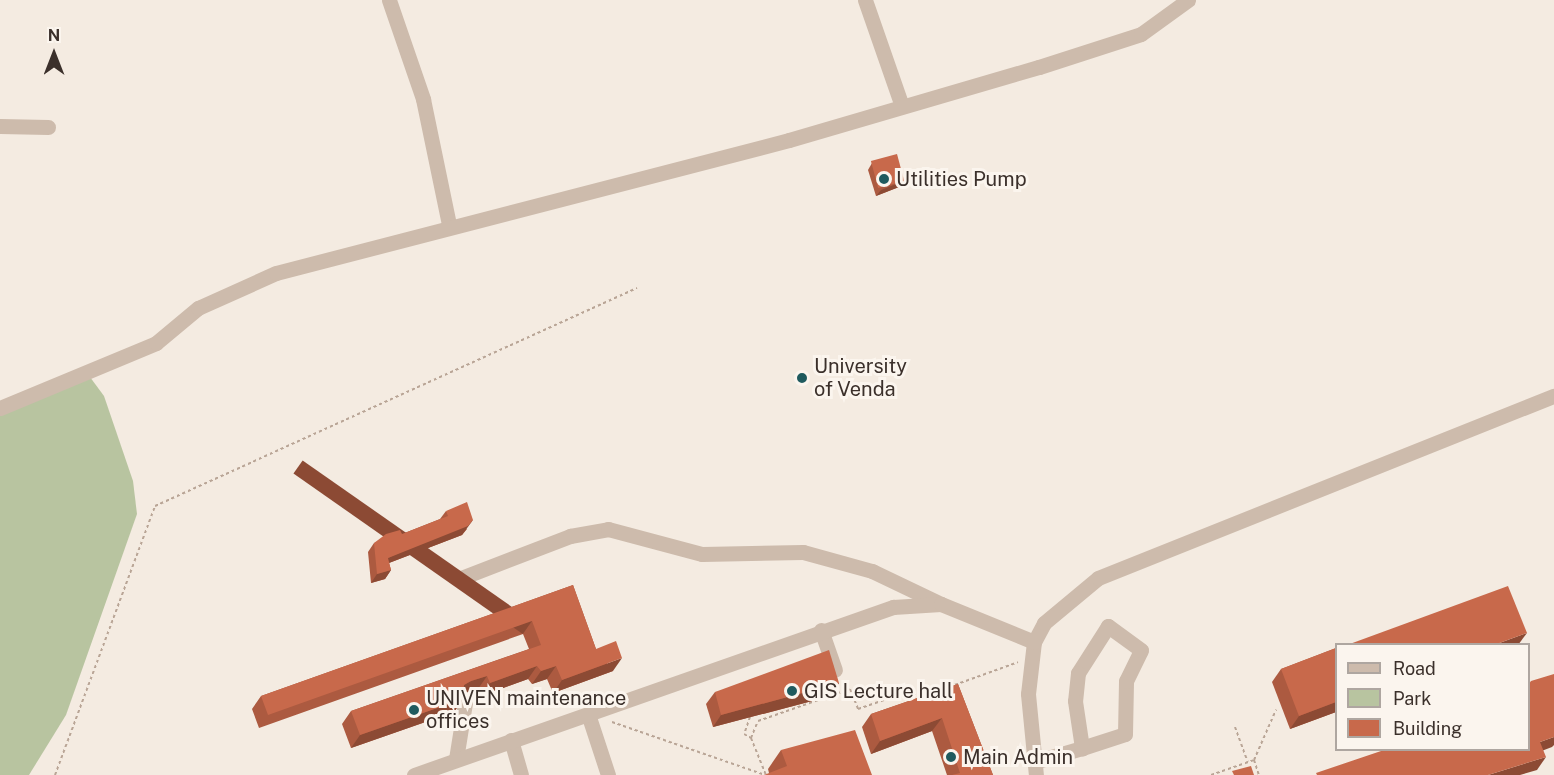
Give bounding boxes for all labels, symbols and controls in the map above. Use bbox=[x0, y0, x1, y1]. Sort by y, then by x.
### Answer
north arrow bbox=[24, 24, 84, 84]
text: N bbox=[48, 26, 60, 45]
place label: Utilities Pump bbox=[896, 167, 1027, 191]
marker: Utilities Pump bbox=[877, 172, 891, 186]
place label: University of Venda bbox=[814, 354, 907, 401]
marker: University of Venda bbox=[795, 371, 809, 385]
legend bbox=[1335, 643, 1530, 751]
text: Road bbox=[1393, 658, 1436, 679]
place label: GIS Lecture hall bbox=[804, 679, 953, 703]
marker: GIS Lecture hall bbox=[785, 684, 799, 698]
place label: UNIVEN maintenance offices bbox=[426, 686, 626, 733]
text: Park bbox=[1393, 688, 1431, 709]
marker: UNIVEN maintenance offices bbox=[407, 703, 421, 717]
text: Building bbox=[1393, 718, 1462, 739]
place label: Main Admin bbox=[963, 745, 1073, 769]
marker: Main Admin bbox=[944, 750, 958, 764]

